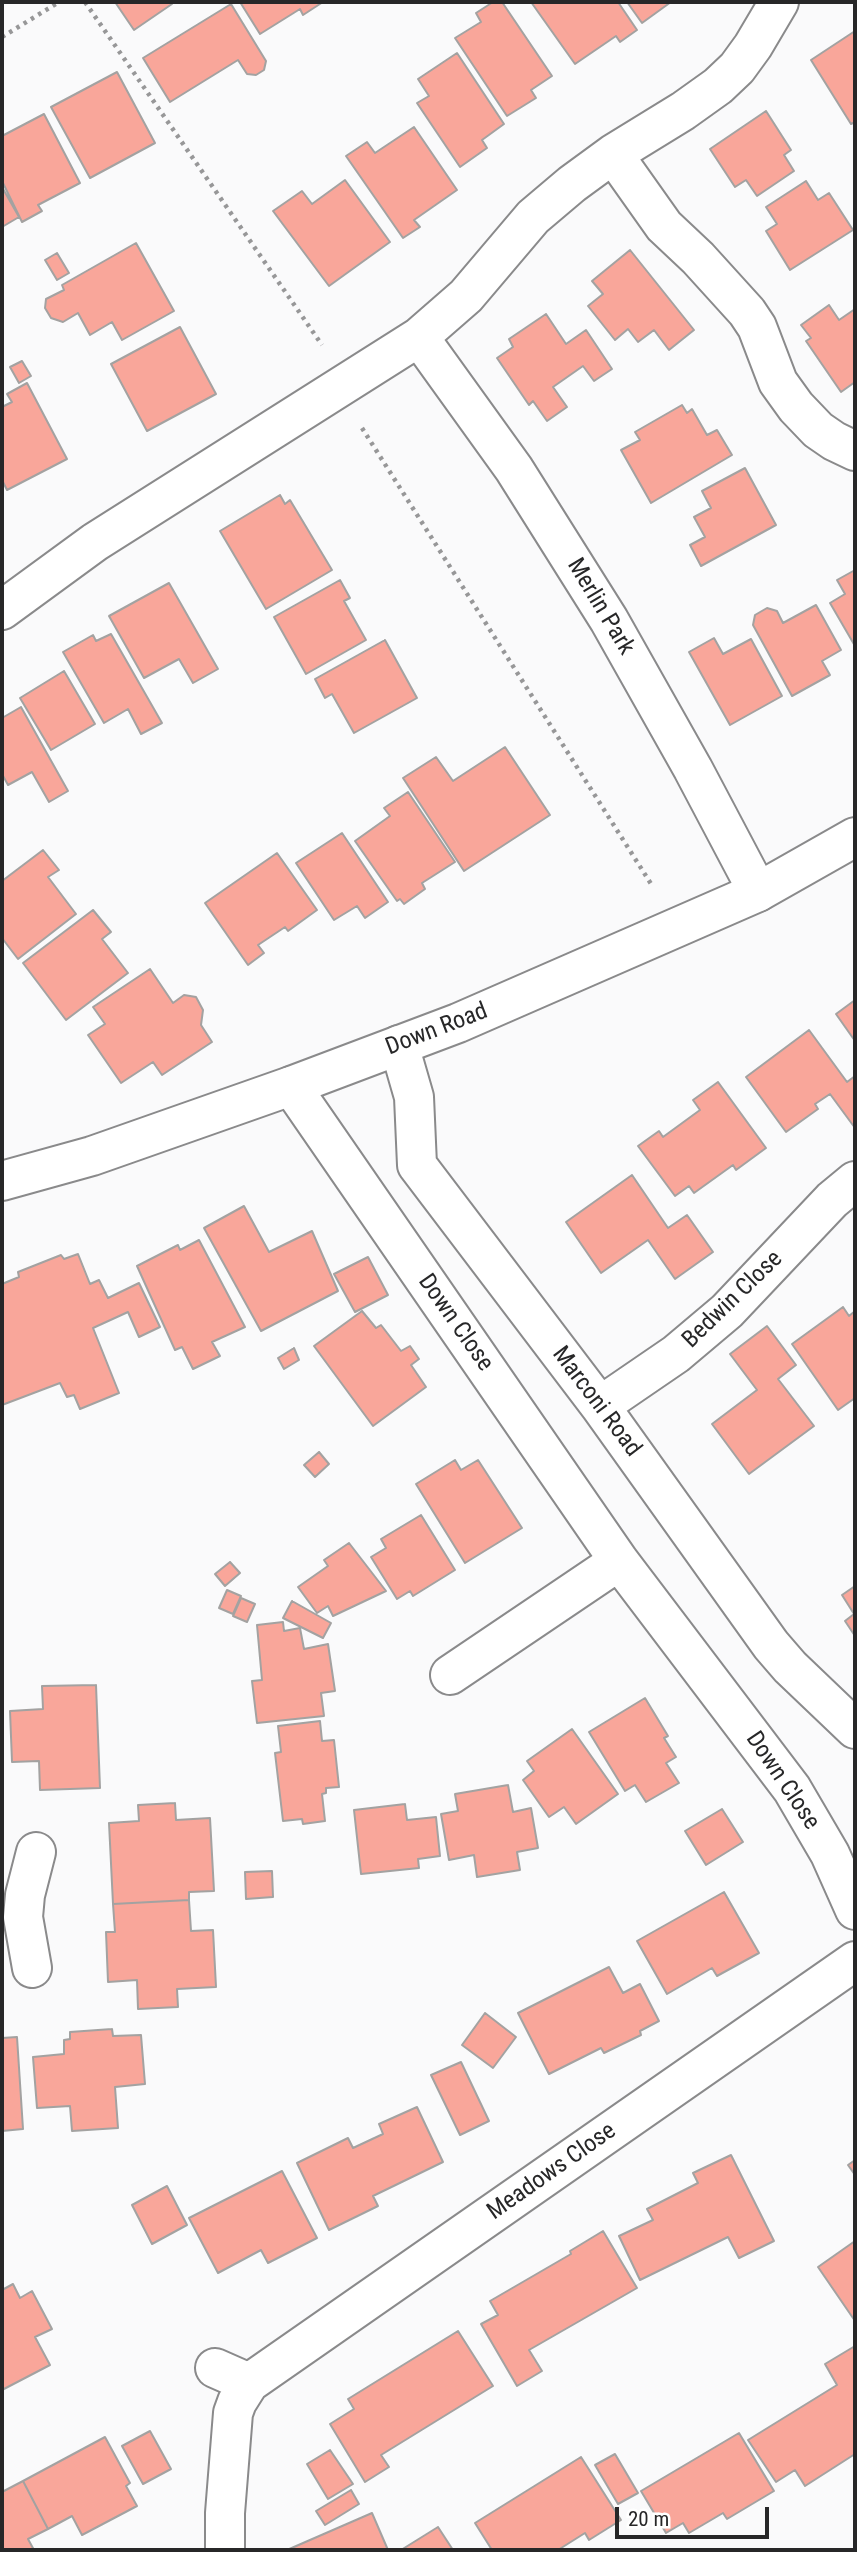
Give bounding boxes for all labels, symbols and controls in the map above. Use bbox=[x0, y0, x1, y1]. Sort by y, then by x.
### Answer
street label: Merlin Park bbox=[560, 553, 640, 661]
street label: Down Road bbox=[382, 997, 492, 1063]
street label: Bedwin Close bbox=[677, 1245, 789, 1355]
street label: Down Close bbox=[411, 1269, 499, 1377]
street label: Marconi Road bbox=[545, 1341, 647, 1463]
street label: Down Close bbox=[739, 1727, 825, 1835]
street label: Meadows Close bbox=[482, 2117, 622, 2227]
scale bar bbox=[619, 2492, 773, 2536]
text: 20 m bbox=[628, 2507, 669, 2531]

